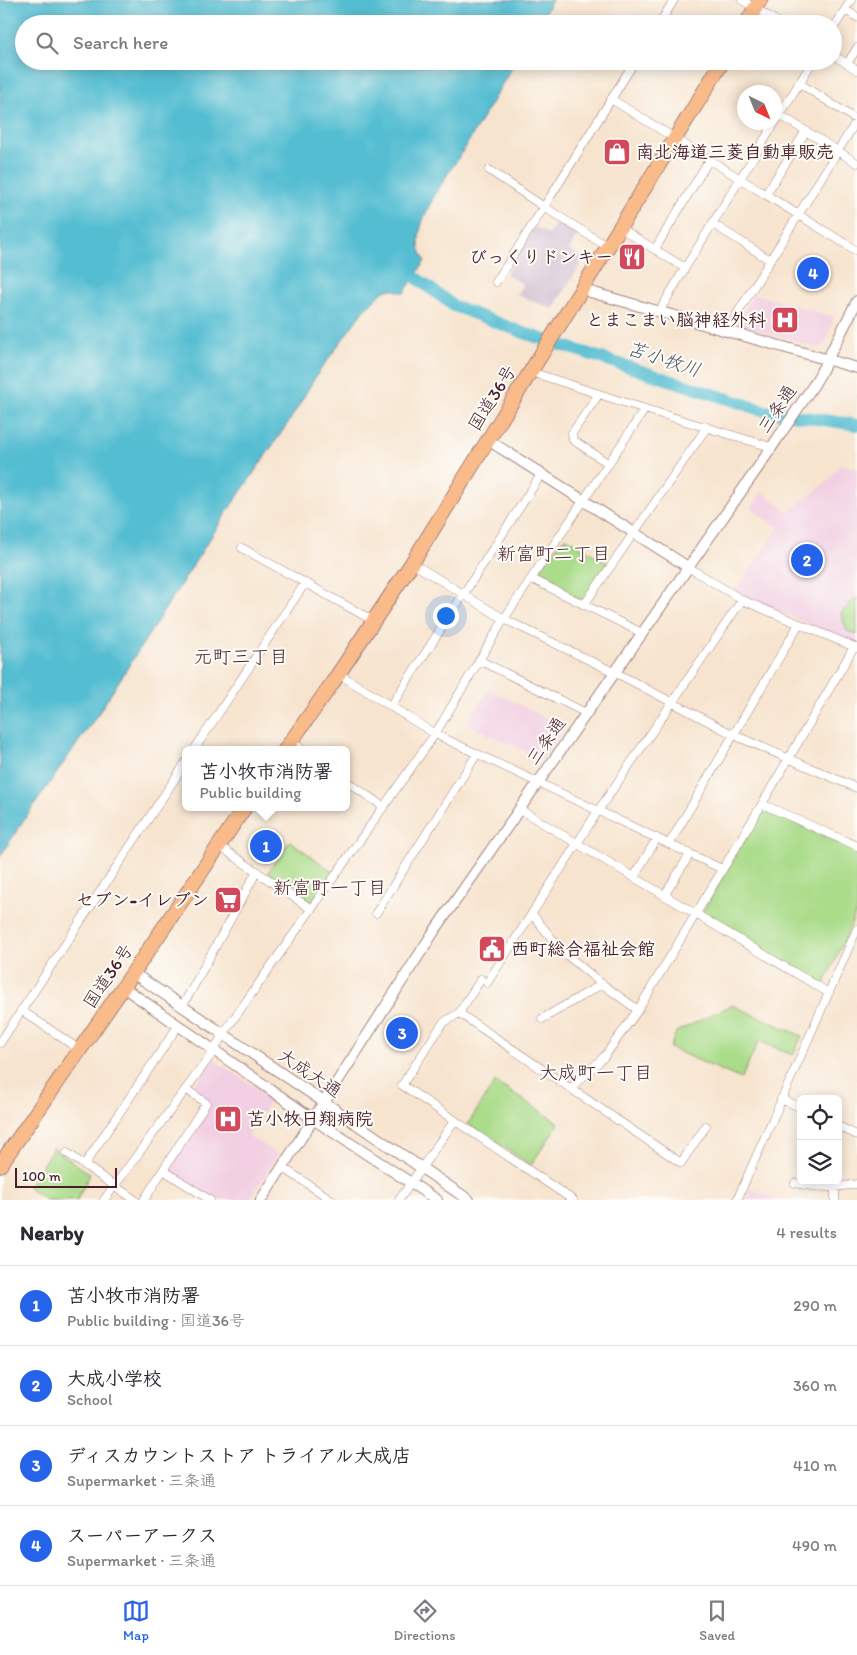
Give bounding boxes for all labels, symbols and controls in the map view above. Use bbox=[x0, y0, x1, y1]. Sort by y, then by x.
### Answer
search box bbox=[15, 15, 842, 70]
icon: search bbox=[33, 29, 61, 57]
text: Search here bbox=[73, 31, 168, 54]
north arrow bbox=[737, 85, 782, 130]
shop icon: 南北海道三菱自動車販売 bbox=[602, 137, 632, 167]
place label: 南北海道三菱自動車販売 bbox=[636, 141, 834, 163]
restaurant icon: びっくりドンキー bbox=[617, 242, 647, 272]
place label: びっくりドンキー bbox=[469, 246, 613, 268]
pin: 4 bbox=[797, 254, 829, 292]
hospital icon: とまこまい脳神経外科 bbox=[770, 305, 800, 335]
place label: とまこまい脳神経外科 bbox=[586, 309, 766, 331]
water label: 苫小牧川 bbox=[624, 336, 704, 382]
street label: 国道36号 bbox=[463, 361, 521, 435]
street label: 三条通 bbox=[753, 380, 801, 438]
pin: 2 bbox=[791, 541, 823, 579]
district label: 新富町二丁目 bbox=[497, 542, 611, 565]
your location bbox=[433, 603, 459, 629]
district label: 元町三丁目 bbox=[193, 645, 289, 668]
street label: 三条通 bbox=[522, 713, 570, 769]
popup bbox=[182, 746, 350, 811]
text: 苫小牧市消防署 bbox=[199, 760, 333, 783]
text: Public building bbox=[199, 783, 301, 802]
pin: 1 bbox=[250, 827, 282, 865]
district label: 新富町一丁目 bbox=[273, 876, 387, 899]
supermarket icon: セブン-イレブン bbox=[213, 885, 243, 915]
place label: セブン-イレブン bbox=[76, 889, 209, 911]
public building icon: 西町総合福祉会館 bbox=[477, 934, 507, 964]
place label: 西町総合福祉会館 bbox=[511, 938, 655, 960]
street label: 国道36号 bbox=[78, 939, 138, 1013]
pin: 3 bbox=[386, 1014, 418, 1052]
street label: 大成大通 bbox=[274, 1044, 346, 1102]
district label: 大成町一丁目 bbox=[539, 1061, 653, 1084]
map controls bbox=[797, 1095, 842, 1185]
button: locate bbox=[797, 1095, 842, 1140]
hospital icon: 苫小牧日翔病院 bbox=[213, 1104, 243, 1134]
place label: 苫小牧日翔病院 bbox=[247, 1108, 373, 1130]
button: layers bbox=[797, 1140, 842, 1185]
scale bar bbox=[15, 1165, 118, 1188]
text: 100 m bbox=[22, 1168, 61, 1185]
text: Nearby bbox=[20, 1220, 84, 1245]
text: 4 results bbox=[776, 1223, 837, 1242]
text: 苫小牧市消防署 bbox=[67, 1284, 200, 1307]
text: 1 bbox=[32, 1296, 40, 1315]
text: 290 m bbox=[793, 1296, 837, 1315]
text: Public building · 国道36号 bbox=[67, 1311, 245, 1330]
text: 大成小学校 bbox=[67, 1367, 162, 1390]
text: 2 bbox=[32, 1376, 40, 1395]
text: 360 m bbox=[793, 1376, 837, 1395]
text: School bbox=[67, 1390, 113, 1409]
text: ディスカウントストア トライアル大成店 bbox=[67, 1444, 411, 1467]
text: 3 bbox=[32, 1456, 40, 1475]
text: 410 m bbox=[793, 1456, 837, 1475]
text: Supermarket · 三条通 bbox=[67, 1471, 216, 1490]
text: スーパーアークス bbox=[67, 1524, 217, 1547]
text: 4 bbox=[31, 1536, 41, 1555]
text: 490 m bbox=[792, 1536, 837, 1555]
text: Supermarket · 三条通 bbox=[67, 1551, 216, 1570]
tab: Map bbox=[122, 1597, 150, 1644]
tab: Directions bbox=[394, 1597, 455, 1644]
tab: Saved bbox=[699, 1597, 735, 1644]

